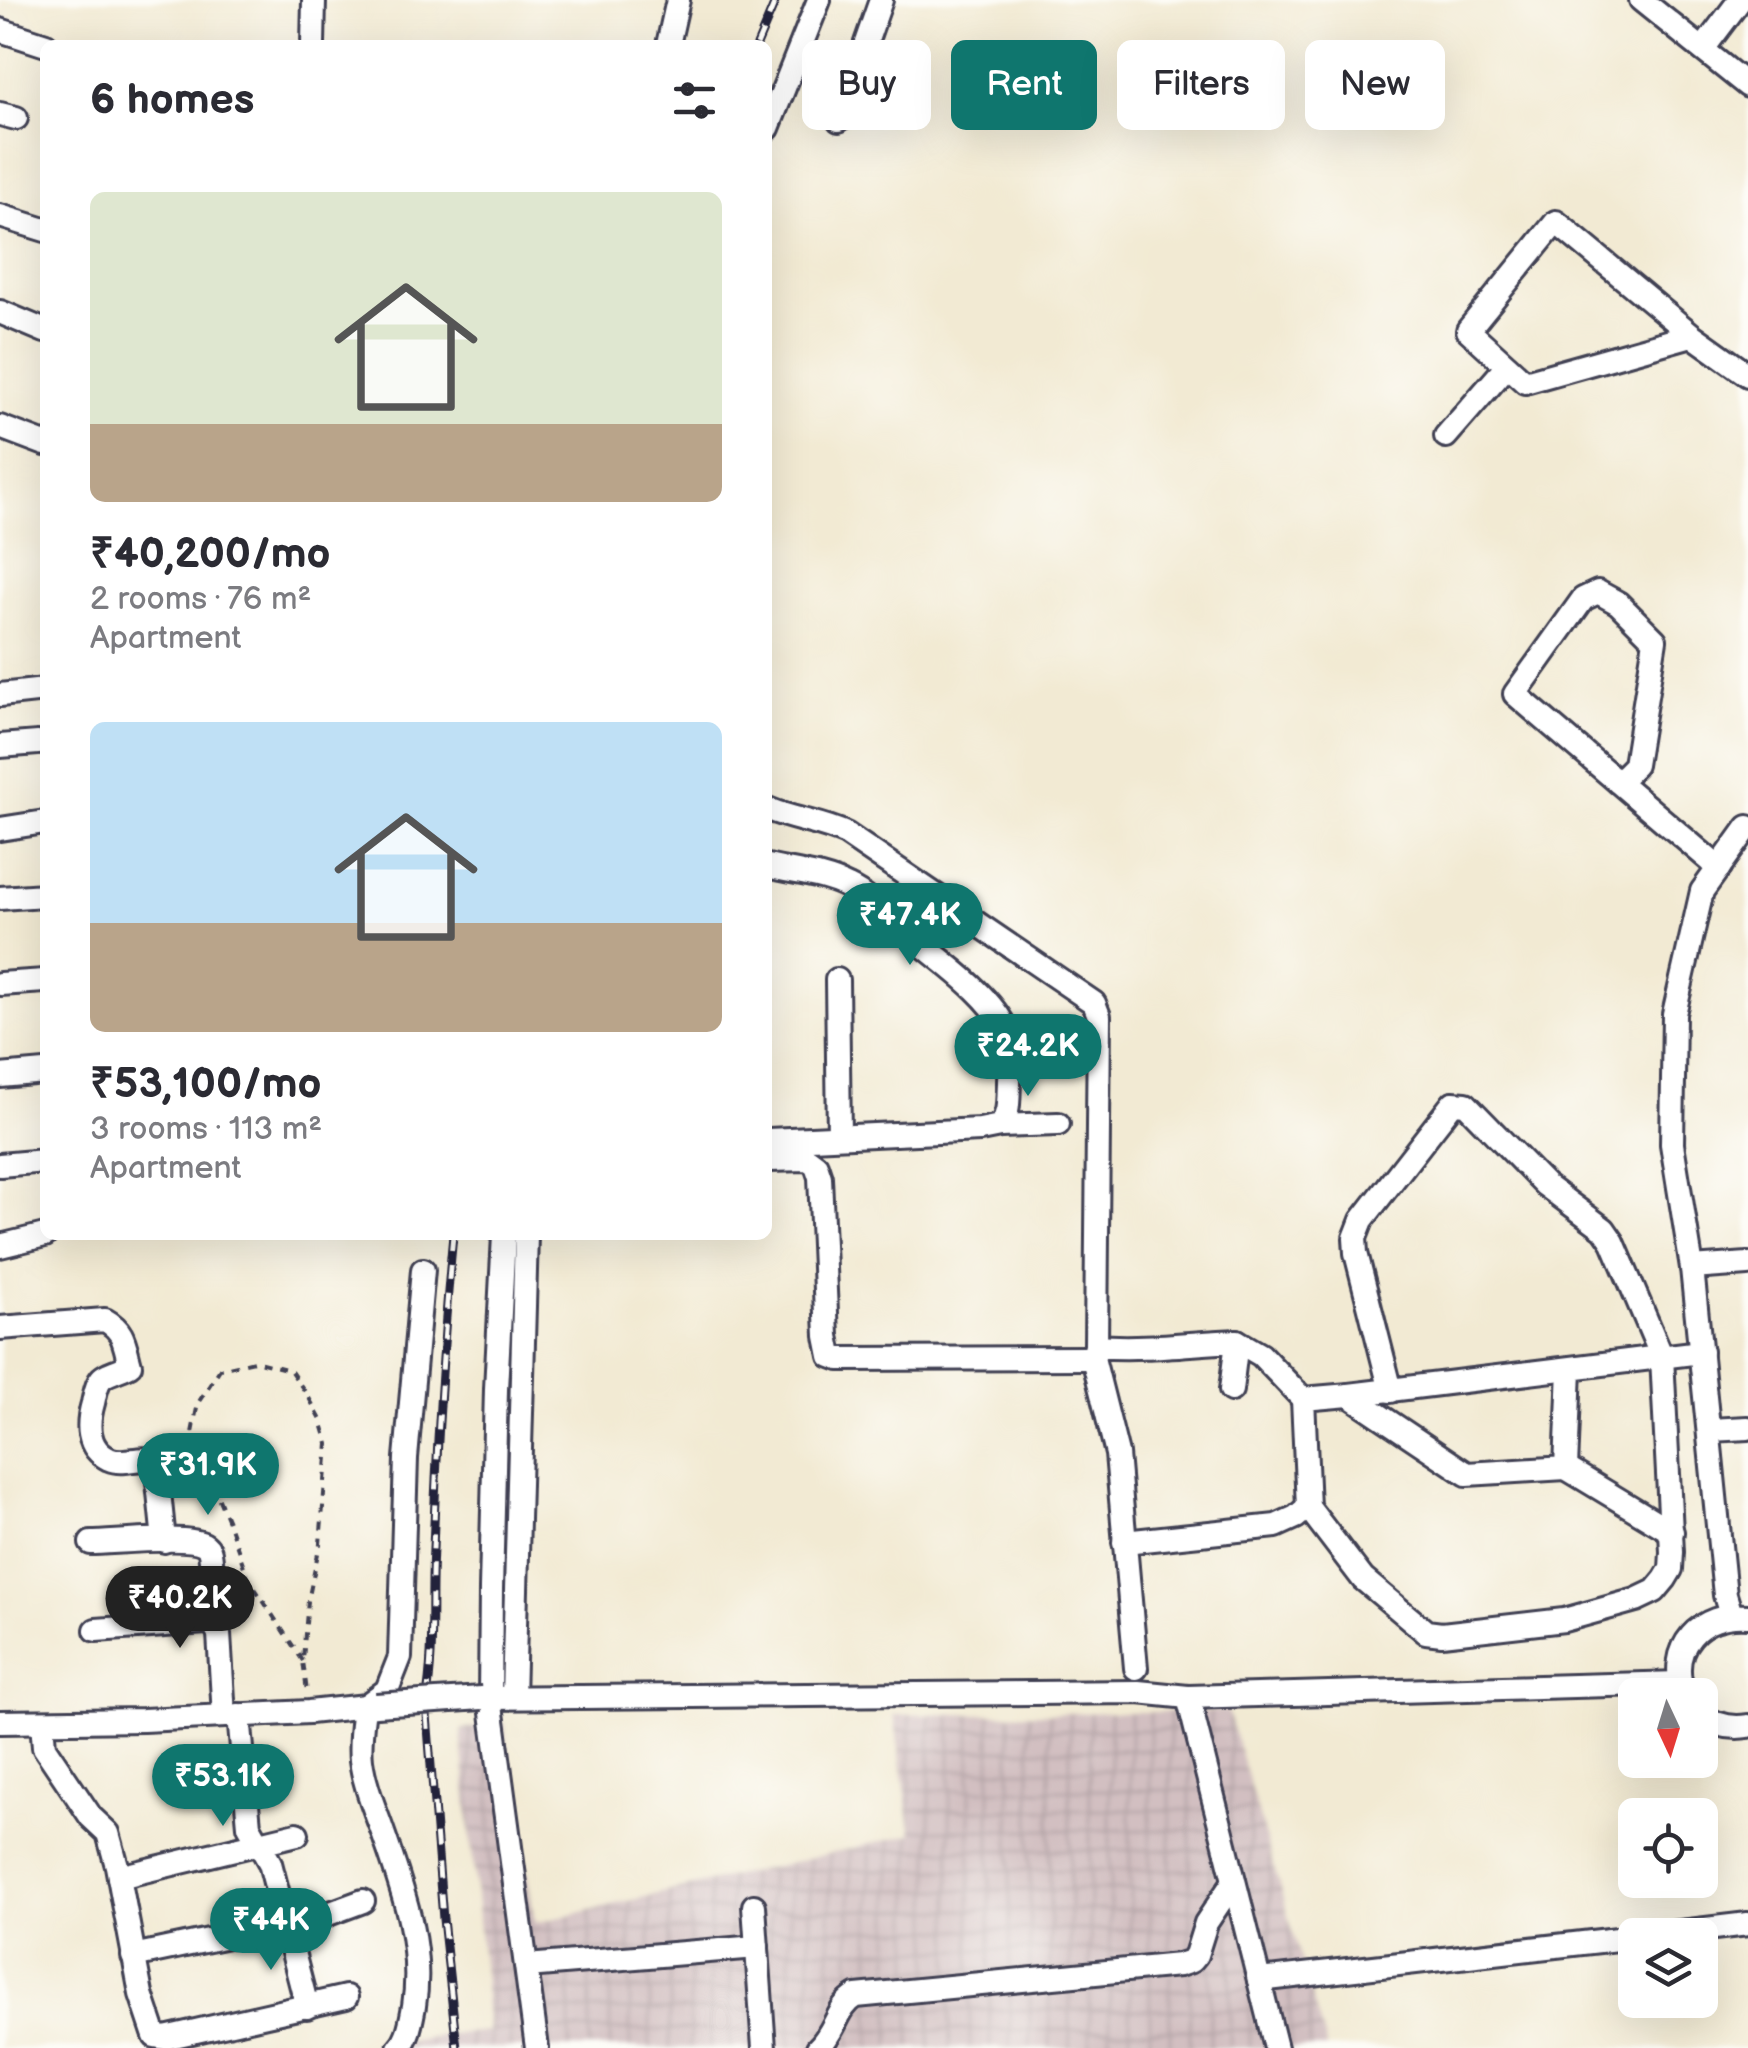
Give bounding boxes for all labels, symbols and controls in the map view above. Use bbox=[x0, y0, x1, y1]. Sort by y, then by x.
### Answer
chip: Buy bbox=[802, 40, 931, 130]
chip: Rent bbox=[951, 40, 1097, 130]
chip: Filters bbox=[1117, 40, 1285, 130]
chip: New bbox=[1305, 40, 1445, 130]
icon: filters bbox=[667, 73, 722, 128]
text: 6 homes bbox=[90, 75, 254, 126]
icon: home bbox=[316, 257, 496, 437]
text: ₹40,200/mo bbox=[90, 529, 330, 580]
text: 2 rooms · 76 m² bbox=[90, 580, 311, 619]
text: Apartment bbox=[90, 619, 241, 658]
icon: home bbox=[316, 787, 496, 967]
pin: ₹47.4K bbox=[829, 883, 991, 968]
text: ₹47.4K bbox=[859, 896, 961, 935]
pin: ₹24.2K bbox=[947, 1014, 1109, 1099]
text: ₹24.2K bbox=[976, 1027, 1080, 1066]
text: ₹53,100/mo bbox=[90, 1059, 322, 1110]
text: 3 rooms · 113 m² bbox=[90, 1110, 322, 1149]
text: Apartment bbox=[90, 1149, 241, 1188]
pin: ₹31.9K bbox=[127, 1433, 289, 1518]
text: ₹31.9K bbox=[159, 1446, 257, 1485]
pin: ₹40.2K bbox=[99, 1566, 261, 1651]
text: ₹40.2K bbox=[127, 1579, 233, 1618]
north arrow bbox=[1618, 1678, 1718, 1778]
map controls bbox=[1618, 1678, 1718, 2018]
pin: ₹53.1K bbox=[142, 1744, 304, 1829]
text: ₹53.1K bbox=[174, 1757, 272, 1796]
button: locate bbox=[1618, 1798, 1718, 1898]
pin: ₹44K bbox=[212, 1888, 330, 1973]
text: ₹44K bbox=[232, 1901, 310, 1940]
button: layers bbox=[1618, 1918, 1718, 2018]

